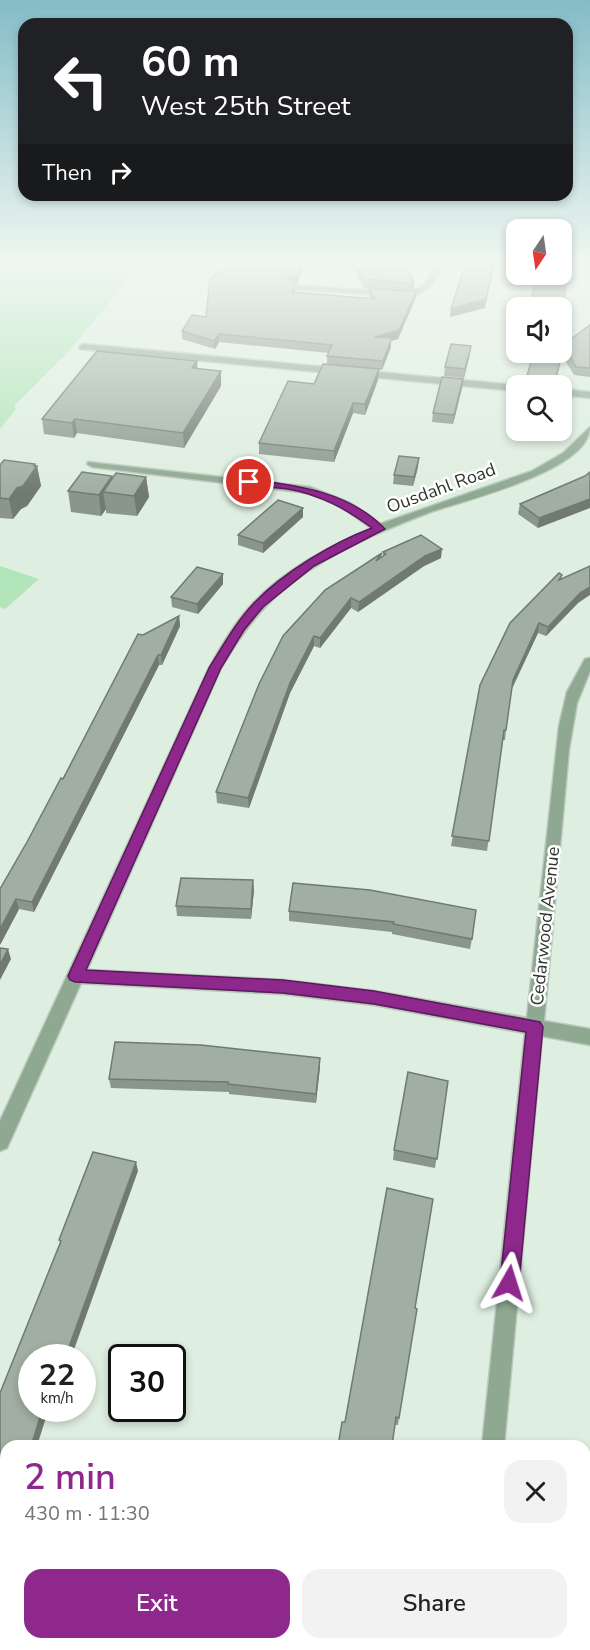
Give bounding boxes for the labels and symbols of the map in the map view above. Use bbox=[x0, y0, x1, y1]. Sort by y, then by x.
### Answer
north arrow bbox=[506, 219, 572, 285]
pin bbox=[223, 456, 274, 507]
street label: Ousdahl Road bbox=[383, 457, 499, 519]
street label: Cedarwood Avenue bbox=[525, 845, 565, 1007]
position arrow bbox=[477, 1251, 541, 1315]
speed limit sign: 30 bbox=[108, 1344, 186, 1422]

